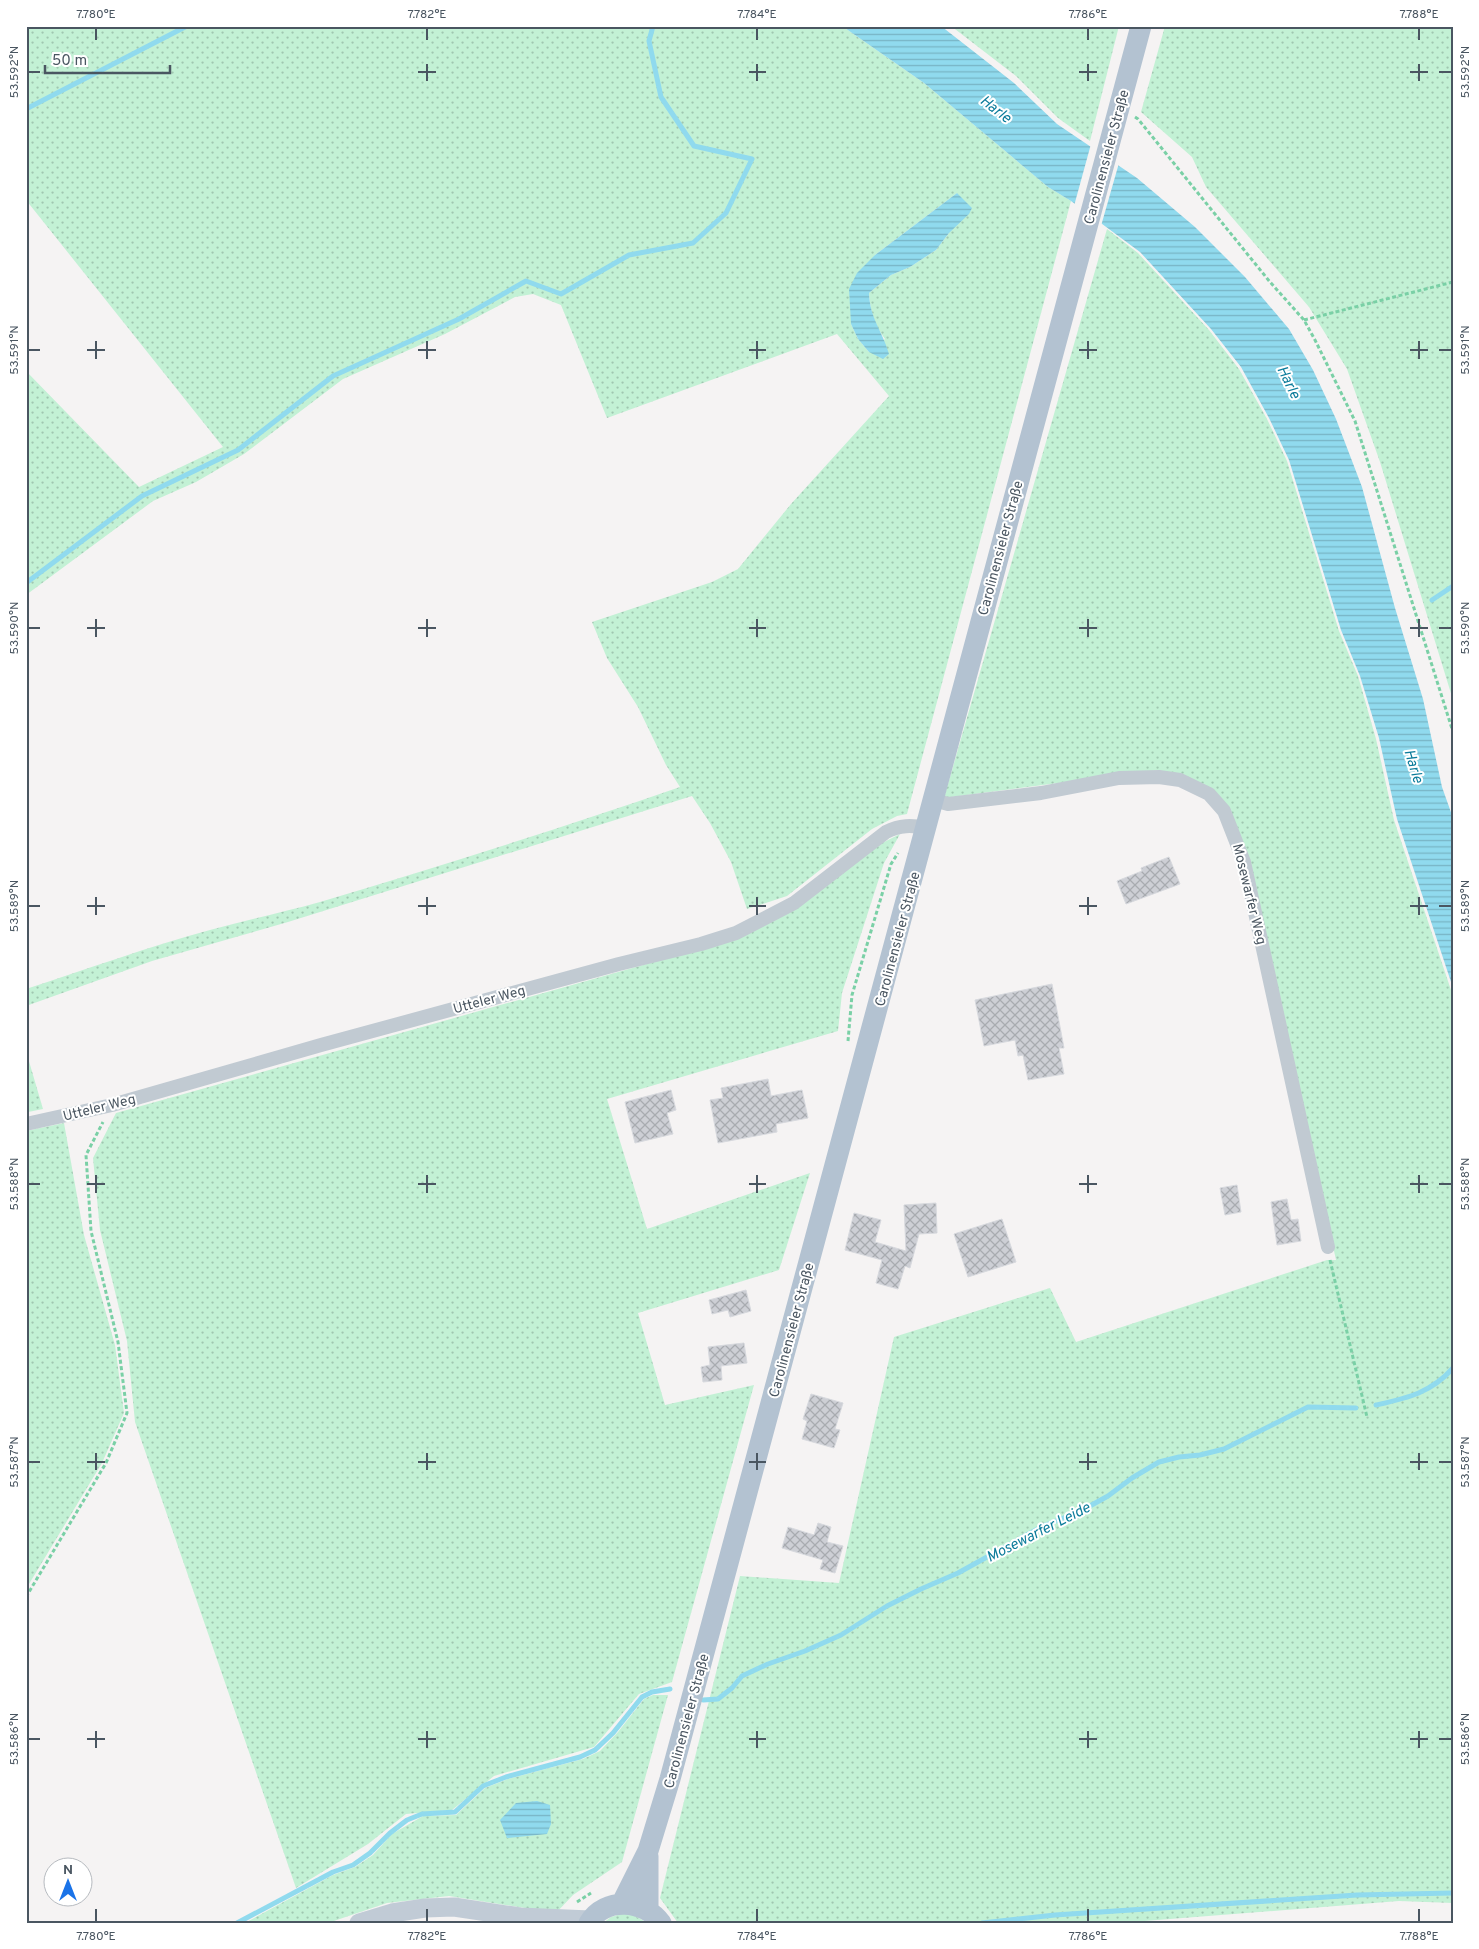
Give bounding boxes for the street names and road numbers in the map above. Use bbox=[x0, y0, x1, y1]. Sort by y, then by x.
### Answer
street label: Carolinensieler Straße bbox=[1081, 88, 1134, 227]
street label: Carolinensieler Straße bbox=[975, 479, 1028, 618]
street label: Mosewarfer Weg bbox=[1228, 842, 1269, 947]
street label: Carolinensieler Straße bbox=[872, 870, 925, 1009]
street label: Utteler Weg bbox=[451, 983, 528, 1018]
street label: Utteler Weg bbox=[61, 1091, 137, 1126]
street label: Carolinensieler Straße bbox=[766, 1261, 819, 1400]
street label: Carolinensieler Straße bbox=[661, 1652, 714, 1791]

